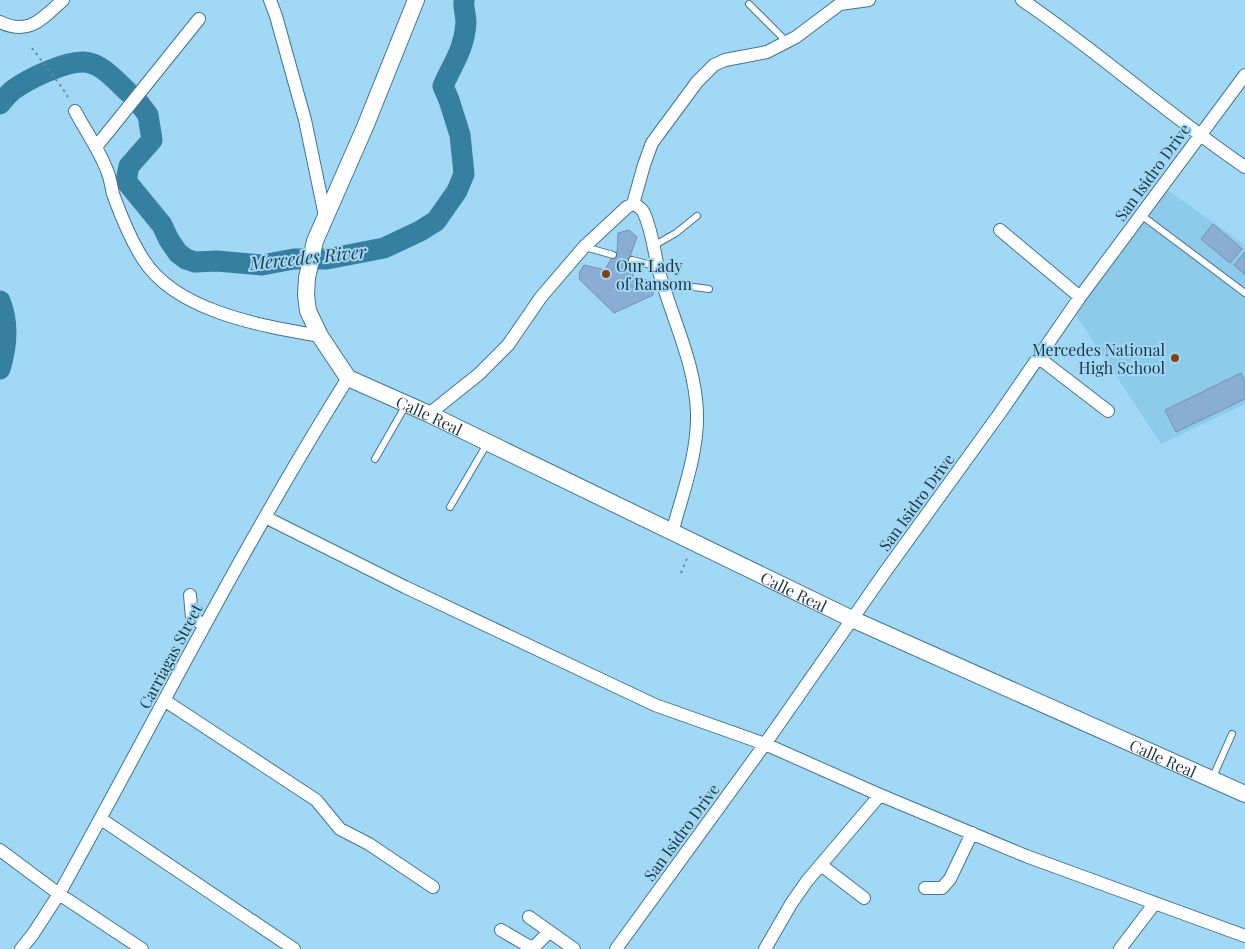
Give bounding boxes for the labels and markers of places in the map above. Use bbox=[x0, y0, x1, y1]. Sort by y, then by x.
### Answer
place label: Our Lady of Ransom bbox=[616, 255, 692, 294]
marker: Our Lady of Ransom bbox=[600, 268, 612, 280]
place label: Mercedes National High School bbox=[1032, 339, 1165, 378]
marker: Mercedes National High School bbox=[1169, 352, 1181, 364]

